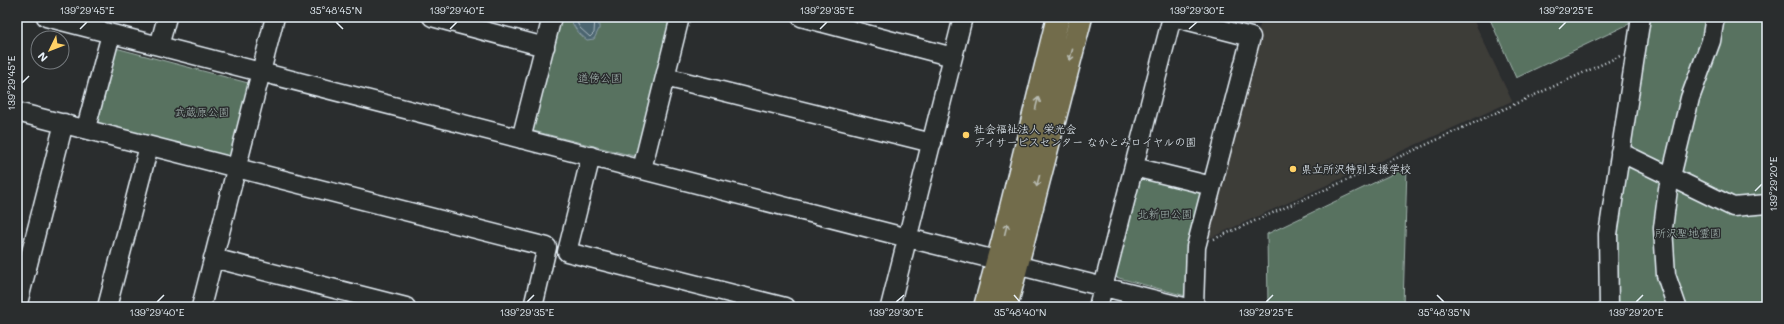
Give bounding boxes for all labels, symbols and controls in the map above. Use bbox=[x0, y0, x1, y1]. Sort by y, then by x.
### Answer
text: 139°29'45"E bbox=[60, 3, 115, 17]
text: 35°48'45"N bbox=[310, 3, 362, 17]
text: 139°29'40"E bbox=[429, 3, 485, 17]
text: 139°29'35"E bbox=[800, 3, 855, 17]
text: 139°29'30"E bbox=[1169, 3, 1225, 17]
text: 139°29'25"E bbox=[1539, 3, 1593, 17]
north arrow bbox=[30, 30, 70, 70]
one-way arrow bbox=[1067, 48, 1074, 61]
text: N bbox=[34, 49, 51, 65]
text: 139°29'45"E bbox=[4, 55, 18, 110]
park label: 道傍公園 bbox=[578, 70, 622, 85]
one-way arrow bbox=[1034, 96, 1041, 109]
park label: 武蔵原公園 bbox=[175, 104, 230, 119]
place label: 社会福祉法人 栄光会 デイサービスセンター なかとみロイヤルの園 bbox=[974, 121, 1196, 149]
marker: 社会福祉法人 栄光会 デイサービスセンター なかとみロイヤルの園 bbox=[961, 130, 971, 140]
text: 139°29'20"E bbox=[1766, 156, 1780, 211]
place label: 県立所沢特別支援学校 bbox=[1301, 161, 1411, 176]
marker: 県立所沢特別支援学校 bbox=[1288, 164, 1298, 174]
one-way arrow bbox=[1034, 174, 1042, 187]
park label: 北新田公園 bbox=[1138, 206, 1193, 221]
one-way arrow bbox=[1003, 223, 1010, 236]
park label: 所沢聖地霊園 bbox=[1655, 225, 1721, 240]
text: 139°29'40"E bbox=[129, 305, 185, 319]
text: 139°29'35"E bbox=[500, 305, 555, 319]
text: 139°29'30"E bbox=[868, 305, 924, 319]
text: 35°48'40"N bbox=[994, 305, 1046, 319]
text: 139°29'25"E bbox=[1239, 305, 1293, 319]
text: 35°48'35"N bbox=[1418, 305, 1470, 319]
text: 139°29'20"E bbox=[1609, 305, 1664, 319]

